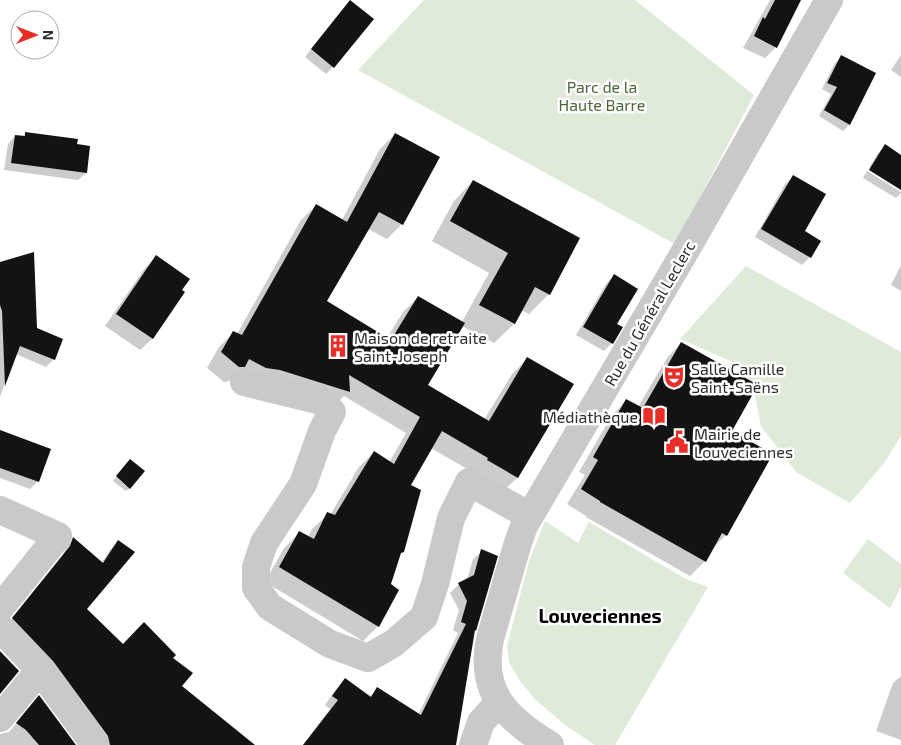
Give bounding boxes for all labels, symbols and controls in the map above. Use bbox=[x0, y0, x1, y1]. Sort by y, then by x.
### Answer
north arrow bbox=[10, 10, 60, 60]
text: N bbox=[40, 30, 57, 40]
park label: Parc de la Haute Barre bbox=[559, 77, 645, 114]
street label: Rue du Général Leclerc bbox=[600, 237, 698, 389]
place label: Maison de retraite Saint-Joseph bbox=[354, 328, 487, 365]
building icon: Maison de retraite Saint-Joseph bbox=[325, 333, 351, 359]
place label: Salle Camille Saint-Saëns bbox=[691, 359, 784, 396]
theatre icon: Salle Camille Saint-Saëns bbox=[661, 364, 687, 390]
library icon: Médiathèque bbox=[641, 403, 667, 429]
place label: Médiathèque bbox=[543, 407, 638, 426]
place label: Mairie de Louveciennes bbox=[694, 424, 793, 461]
public building icon: Mairie de Louveciennes bbox=[664, 429, 690, 455]
district label: Louveciennes bbox=[538, 604, 662, 627]

